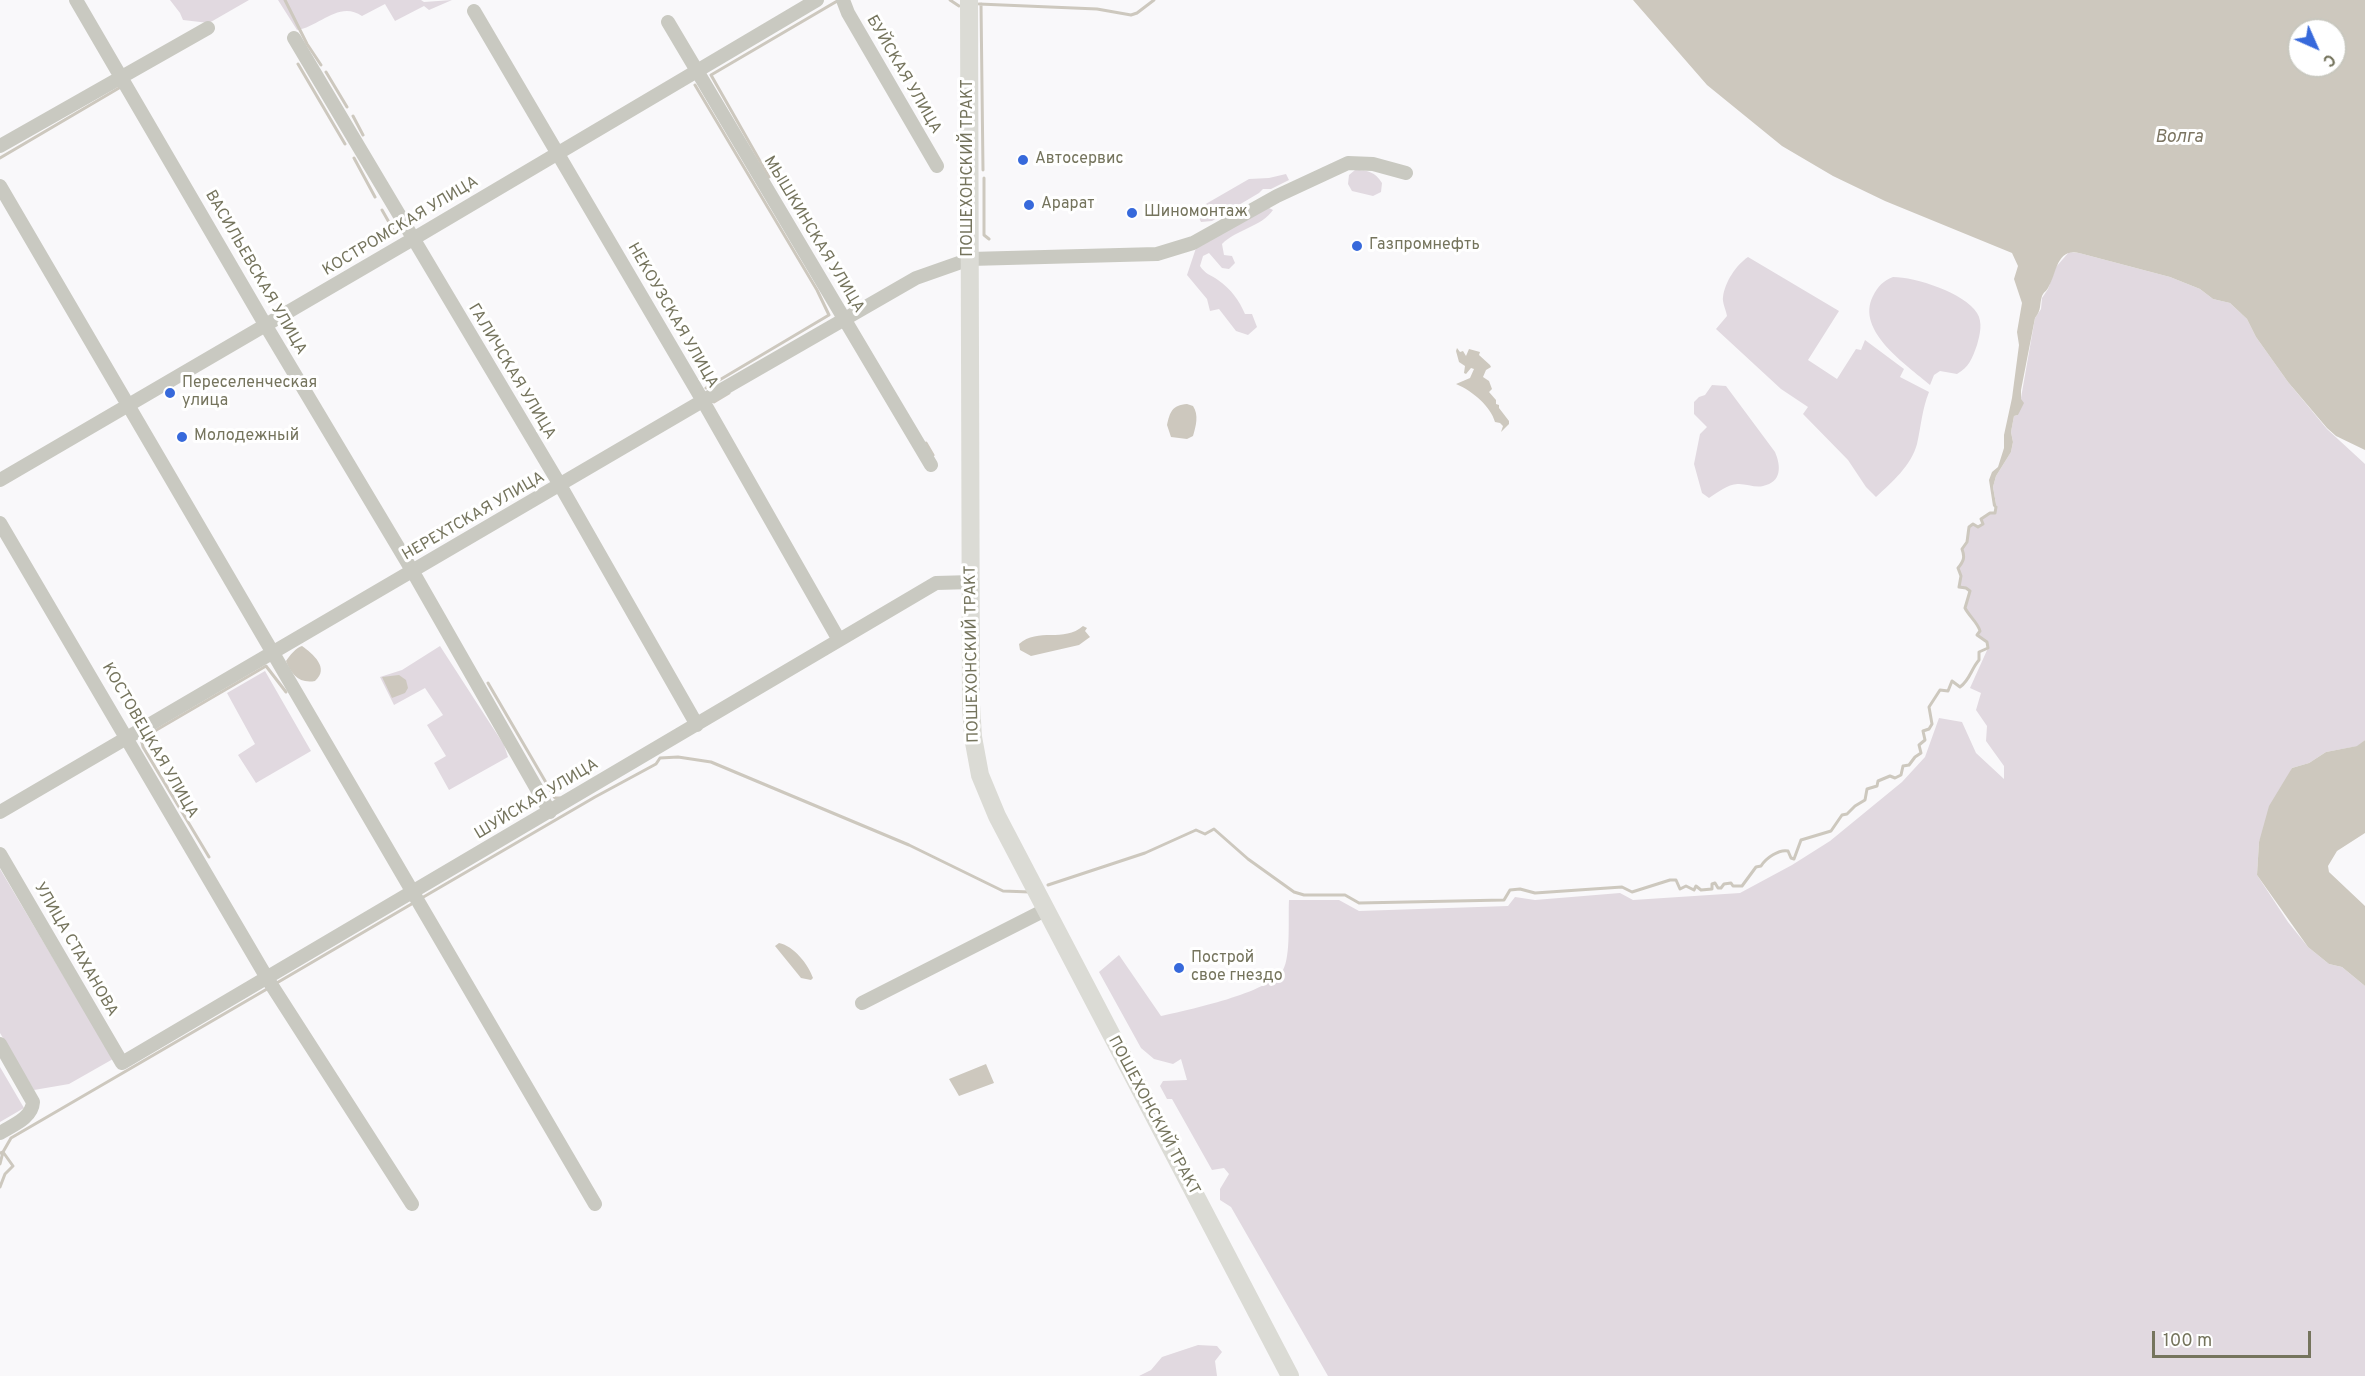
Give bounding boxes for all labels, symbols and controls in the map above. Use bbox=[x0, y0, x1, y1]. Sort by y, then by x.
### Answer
street label: БУЙСКАЯ УЛИЦА bbox=[861, 12, 945, 138]
north arrow bbox=[2287, 18, 2347, 78]
text: С bbox=[2318, 49, 2339, 70]
street label: ПОШЕХОНСКИЙ ТРАКТ bbox=[959, 79, 979, 257]
water label: Волга bbox=[2155, 127, 2203, 149]
place label: Автосервис bbox=[1035, 150, 1124, 170]
street label: МЫШКИНСКАЯ УЛИЦА bbox=[759, 153, 867, 317]
marker: Автосервис bbox=[1016, 153, 1030, 167]
street label: КОСТРОМСКАЯ УЛИЦА bbox=[320, 173, 482, 281]
street label: ВАСИЛЬЕВСКАЯ УЛИЦА bbox=[200, 187, 310, 359]
place label: Арарат bbox=[1041, 195, 1094, 215]
marker: Арарат bbox=[1022, 198, 1036, 212]
place label: Шиномонтаж bbox=[1144, 203, 1248, 223]
marker: Шиномонтаж bbox=[1125, 206, 1139, 220]
place label: Газпромнефть bbox=[1369, 236, 1480, 256]
marker: Газпромнефть bbox=[1350, 239, 1364, 253]
street label: НЕКОУЗСКАЯ УЛИЦА bbox=[622, 240, 722, 392]
street label: ГАЛИЧСКАЯ УЛИЦА bbox=[463, 301, 559, 443]
place label: Переселенческая улица bbox=[182, 374, 317, 412]
marker: Переселенческая улица bbox=[163, 386, 177, 400]
place label: Молодежный bbox=[194, 427, 299, 447]
marker: Молодежный bbox=[175, 430, 189, 444]
street label: НЕРЕХТСКАЯ УЛИЦА bbox=[399, 468, 549, 566]
street label: ПОШЕХОНСКИЙ ТРАКТ bbox=[962, 565, 984, 743]
street label: КОСТОВЕЦКАЯ УЛИЦА bbox=[97, 660, 201, 822]
street label: ШУЙСКАЯ УЛИЦА bbox=[472, 755, 602, 845]
street label: УЛИЦА СТАХАНОВА bbox=[29, 880, 121, 1020]
place label: Построй свое гнездо bbox=[1191, 949, 1283, 987]
marker: Построй свое гнездо bbox=[1172, 961, 1186, 975]
street label: ПОШЕХОНСКИЙ ТРАКТ bbox=[1103, 1033, 1203, 1199]
scale bar bbox=[2155, 1319, 2314, 1357]
text: 100 m bbox=[2163, 1330, 2212, 1353]

